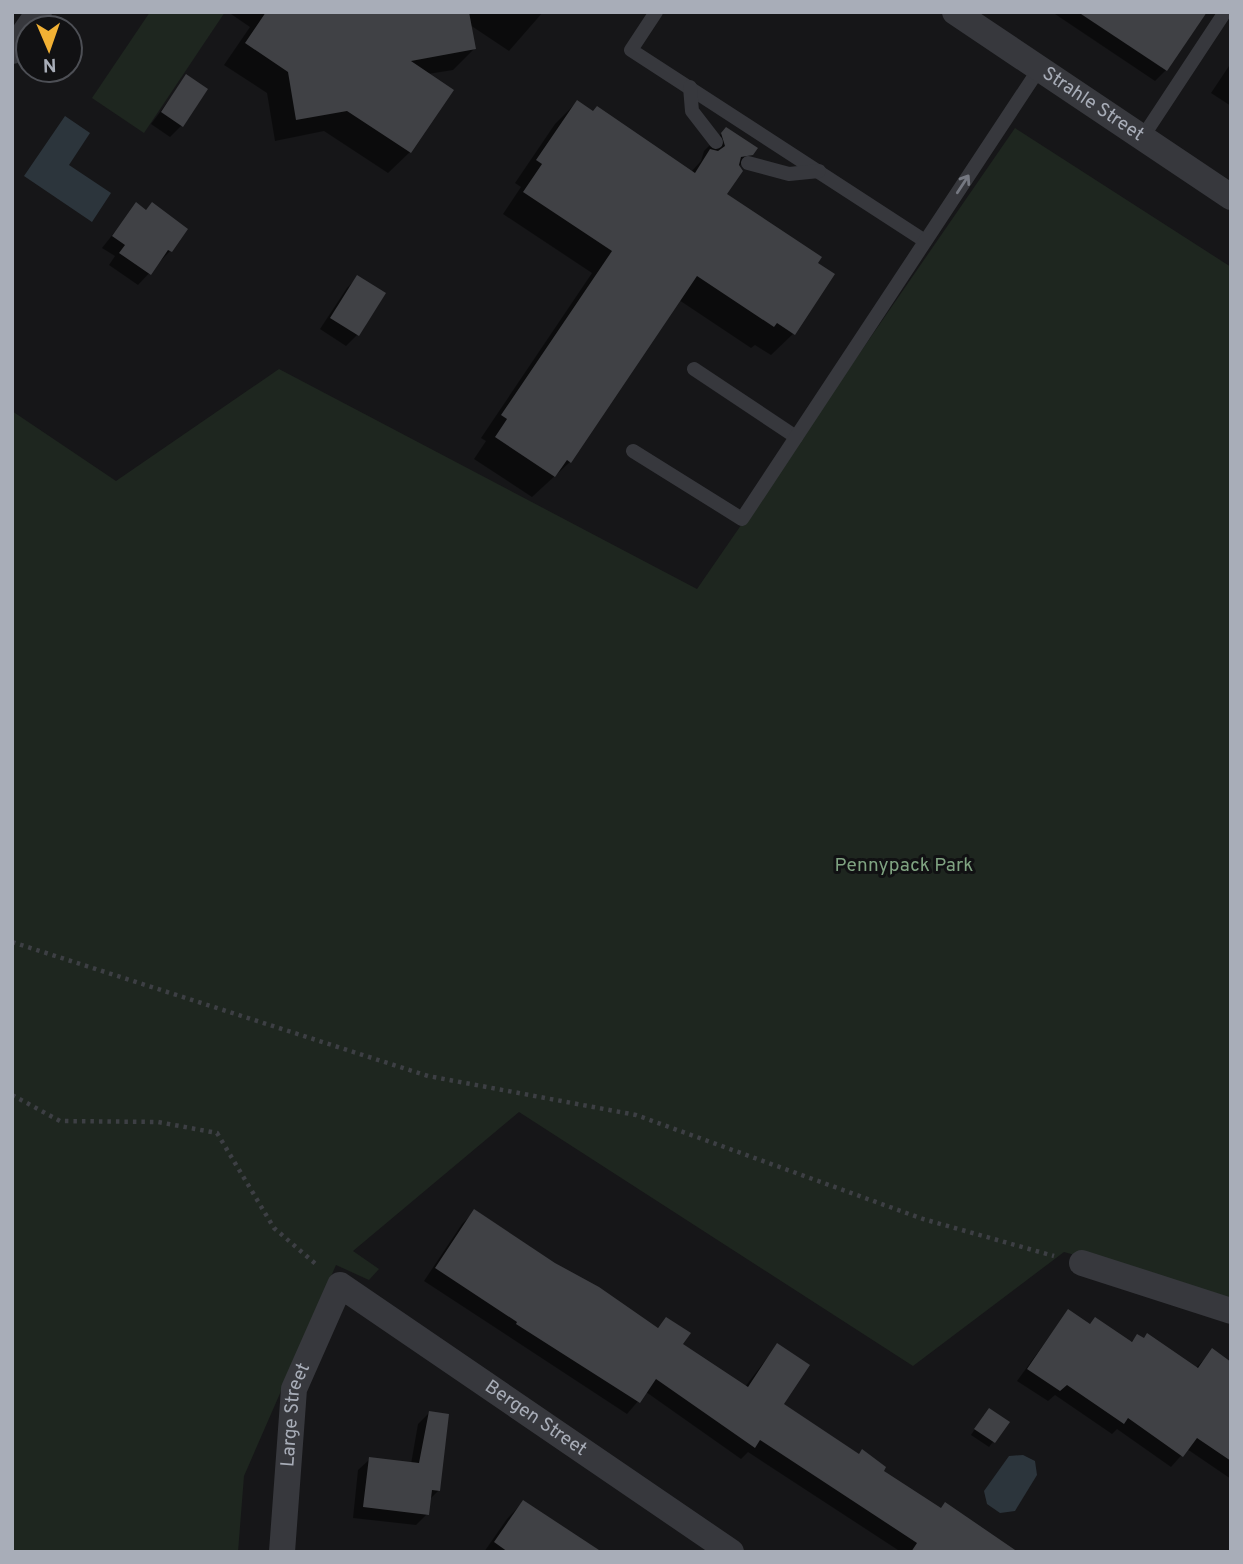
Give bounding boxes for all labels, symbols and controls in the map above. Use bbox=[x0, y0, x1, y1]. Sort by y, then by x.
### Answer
north arrow bbox=[14, 14, 84, 84]
text: N bbox=[42, 52, 57, 76]
street label: Strahle Street bbox=[1037, 62, 1148, 147]
one-way arrow bbox=[956, 175, 970, 194]
park label: Pennypack Park bbox=[835, 854, 973, 878]
street label: Large Street bbox=[276, 1359, 316, 1468]
street label: Bergen Street bbox=[480, 1375, 591, 1462]

